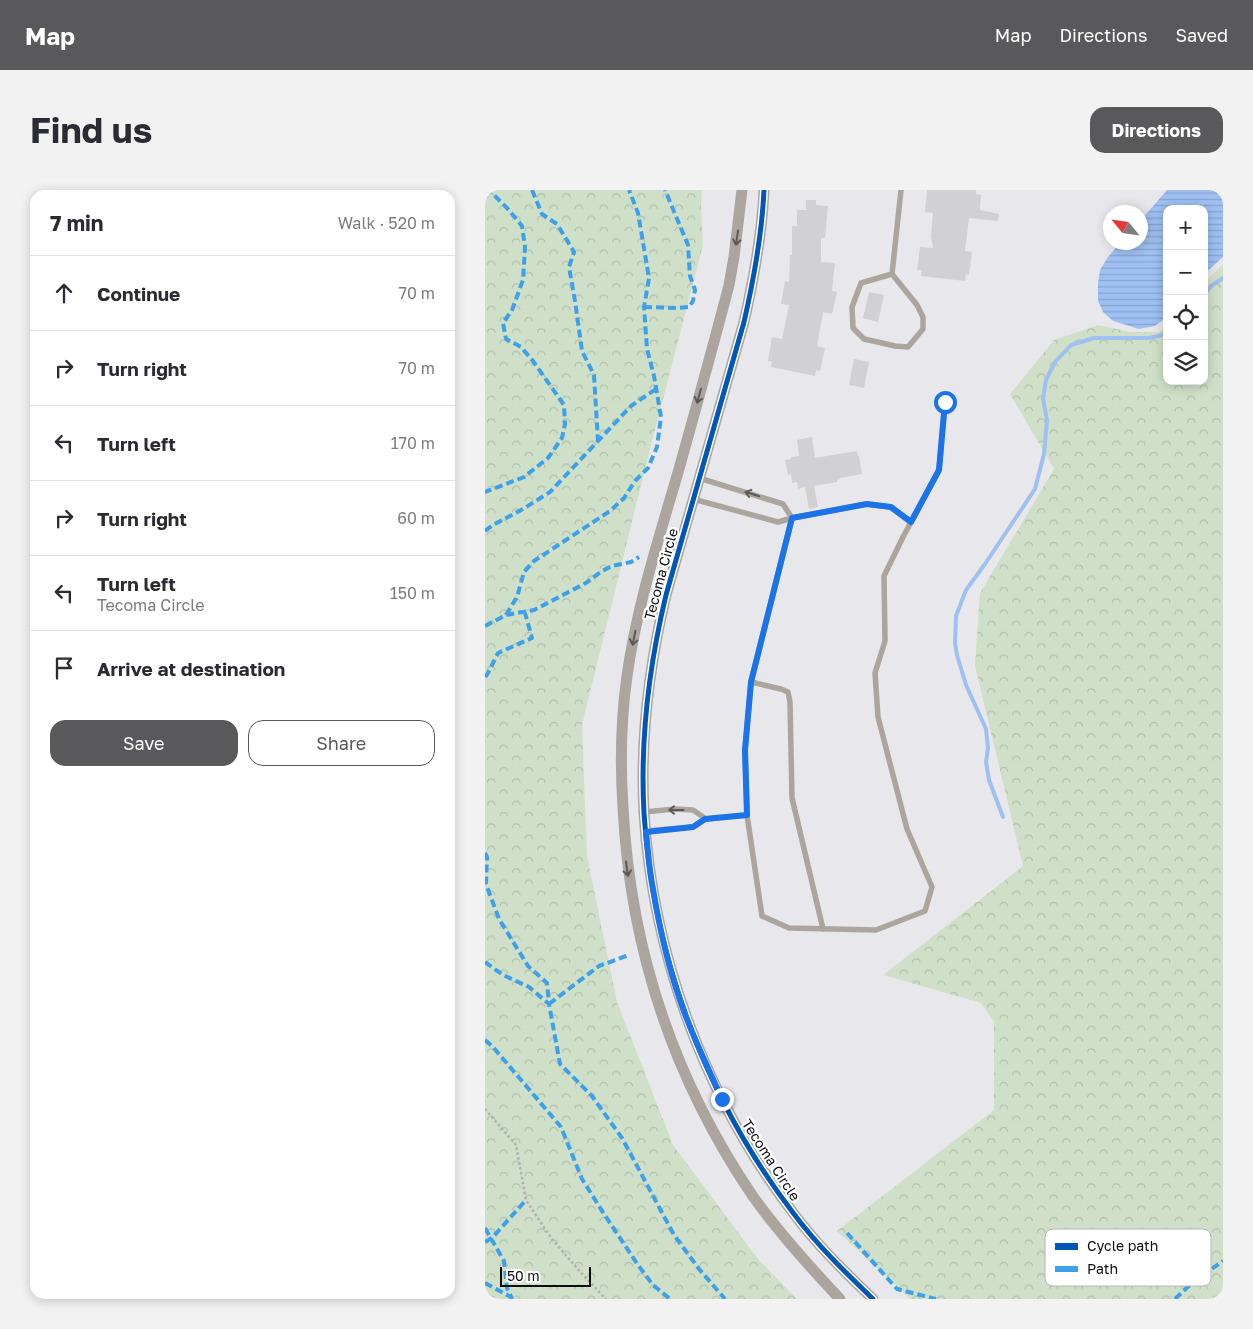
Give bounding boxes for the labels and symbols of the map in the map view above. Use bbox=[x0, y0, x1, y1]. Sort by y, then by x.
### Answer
north arrow bbox=[1103, 205, 1148, 250]
one-way arrow bbox=[731, 230, 741, 246]
one-way arrow bbox=[694, 388, 703, 404]
route start bbox=[934, 391, 957, 414]
one-way arrow bbox=[744, 489, 760, 499]
street label: Tecoma Circle bbox=[640, 526, 681, 621]
one-way arrow bbox=[629, 629, 638, 645]
one-way arrow bbox=[668, 805, 684, 815]
one-way arrow bbox=[623, 861, 633, 877]
route end bbox=[711, 1088, 734, 1111]
street label: Tecoma Circle bbox=[739, 1116, 804, 1204]
legend bbox=[1045, 1229, 1211, 1286]
text: Cycle path bbox=[1087, 1237, 1158, 1254]
text: Path bbox=[1087, 1260, 1118, 1277]
scale bar bbox=[500, 1264, 591, 1287]

